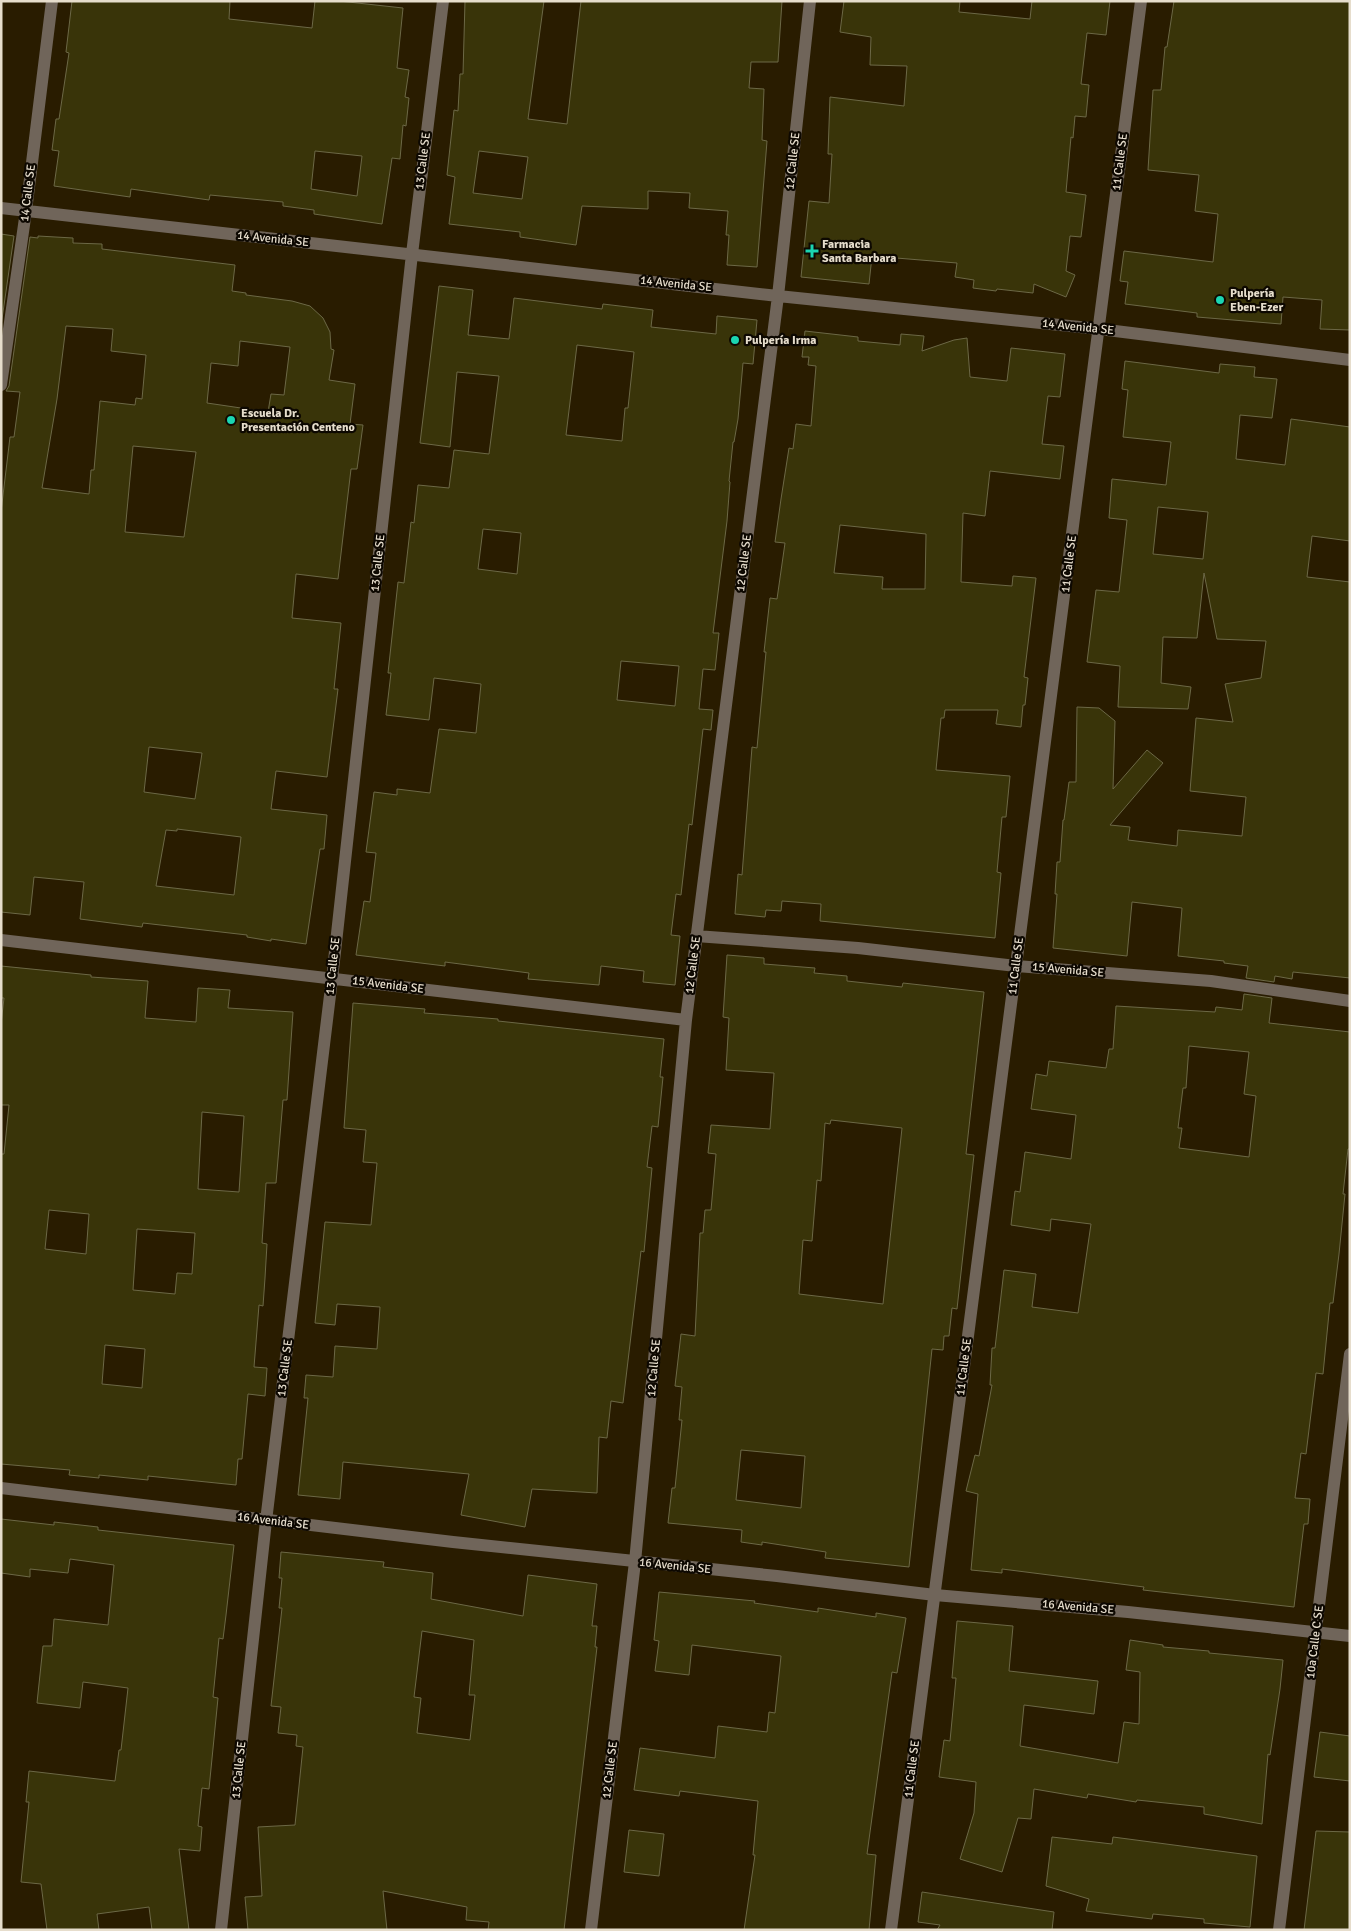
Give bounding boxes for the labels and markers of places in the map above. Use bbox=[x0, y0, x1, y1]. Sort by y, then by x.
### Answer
place label: Farmacia Santa Barbara bbox=[822, 237, 896, 266]
marker: Farmacia Santa Barbara bbox=[806, 245, 818, 257]
place label: Pulpería Eben-Ezer bbox=[1230, 286, 1283, 315]
marker: Pulpería Eben-Ezer bbox=[1214, 294, 1226, 306]
place label: Pulpería Irma bbox=[745, 333, 816, 348]
marker: Pulpería Irma bbox=[729, 334, 741, 346]
place label: Escuela Dr. Presentación Centeno bbox=[241, 406, 355, 435]
marker: Escuela Dr. Presentación Centeno bbox=[225, 414, 237, 426]

